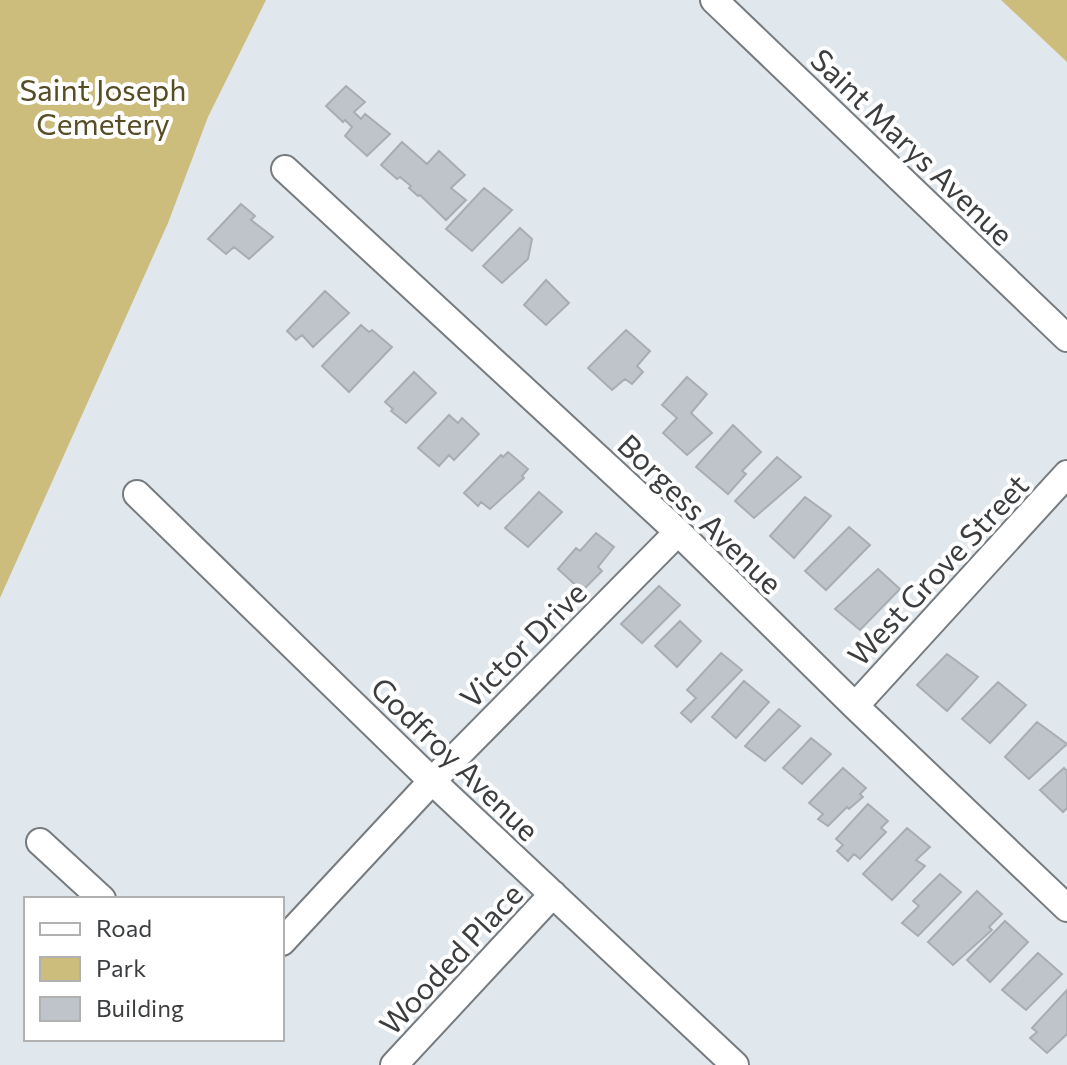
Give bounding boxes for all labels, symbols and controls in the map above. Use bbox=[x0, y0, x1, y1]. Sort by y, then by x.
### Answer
street label: Saint Marys Avenue bbox=[804, 40, 1022, 252]
park label: Saint Joseph Cemetery bbox=[20, 70, 187, 141]
street label: Borgess Avenue bbox=[611, 425, 791, 601]
street label: West Grove Street bbox=[839, 466, 1035, 672]
street label: Victor Drive bbox=[451, 573, 593, 715]
street label: Godfroy Avenue bbox=[364, 669, 548, 847]
street label: Wooded Place bbox=[371, 875, 529, 1041]
legend bbox=[24, 897, 284, 1041]
text: Road bbox=[96, 913, 152, 942]
text: Park bbox=[96, 953, 146, 982]
text: Building bbox=[96, 993, 184, 1022]

